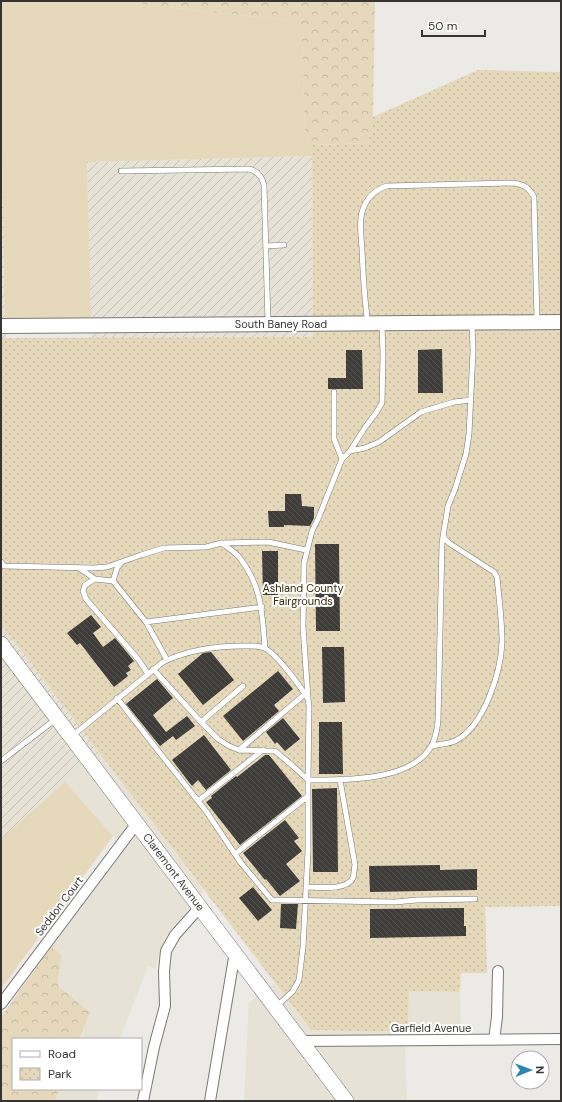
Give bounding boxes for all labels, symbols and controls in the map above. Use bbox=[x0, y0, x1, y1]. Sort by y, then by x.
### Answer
scale bar bbox=[422, 12, 485, 38]
text: 50 m bbox=[428, 18, 457, 34]
street label: South Baney Road bbox=[235, 317, 327, 331]
park label: Ashland County Fairgrounds bbox=[262, 581, 344, 608]
street label: Claremont Avenue bbox=[140, 830, 208, 914]
street label: Seddon Court bbox=[32, 873, 86, 939]
street label: Garfield Avenue bbox=[391, 1021, 471, 1035]
legend bbox=[12, 1038, 142, 1090]
text: Road bbox=[48, 1046, 76, 1062]
north arrow bbox=[510, 1050, 550, 1090]
text: Park bbox=[48, 1066, 72, 1082]
text: N bbox=[533, 1066, 547, 1074]

